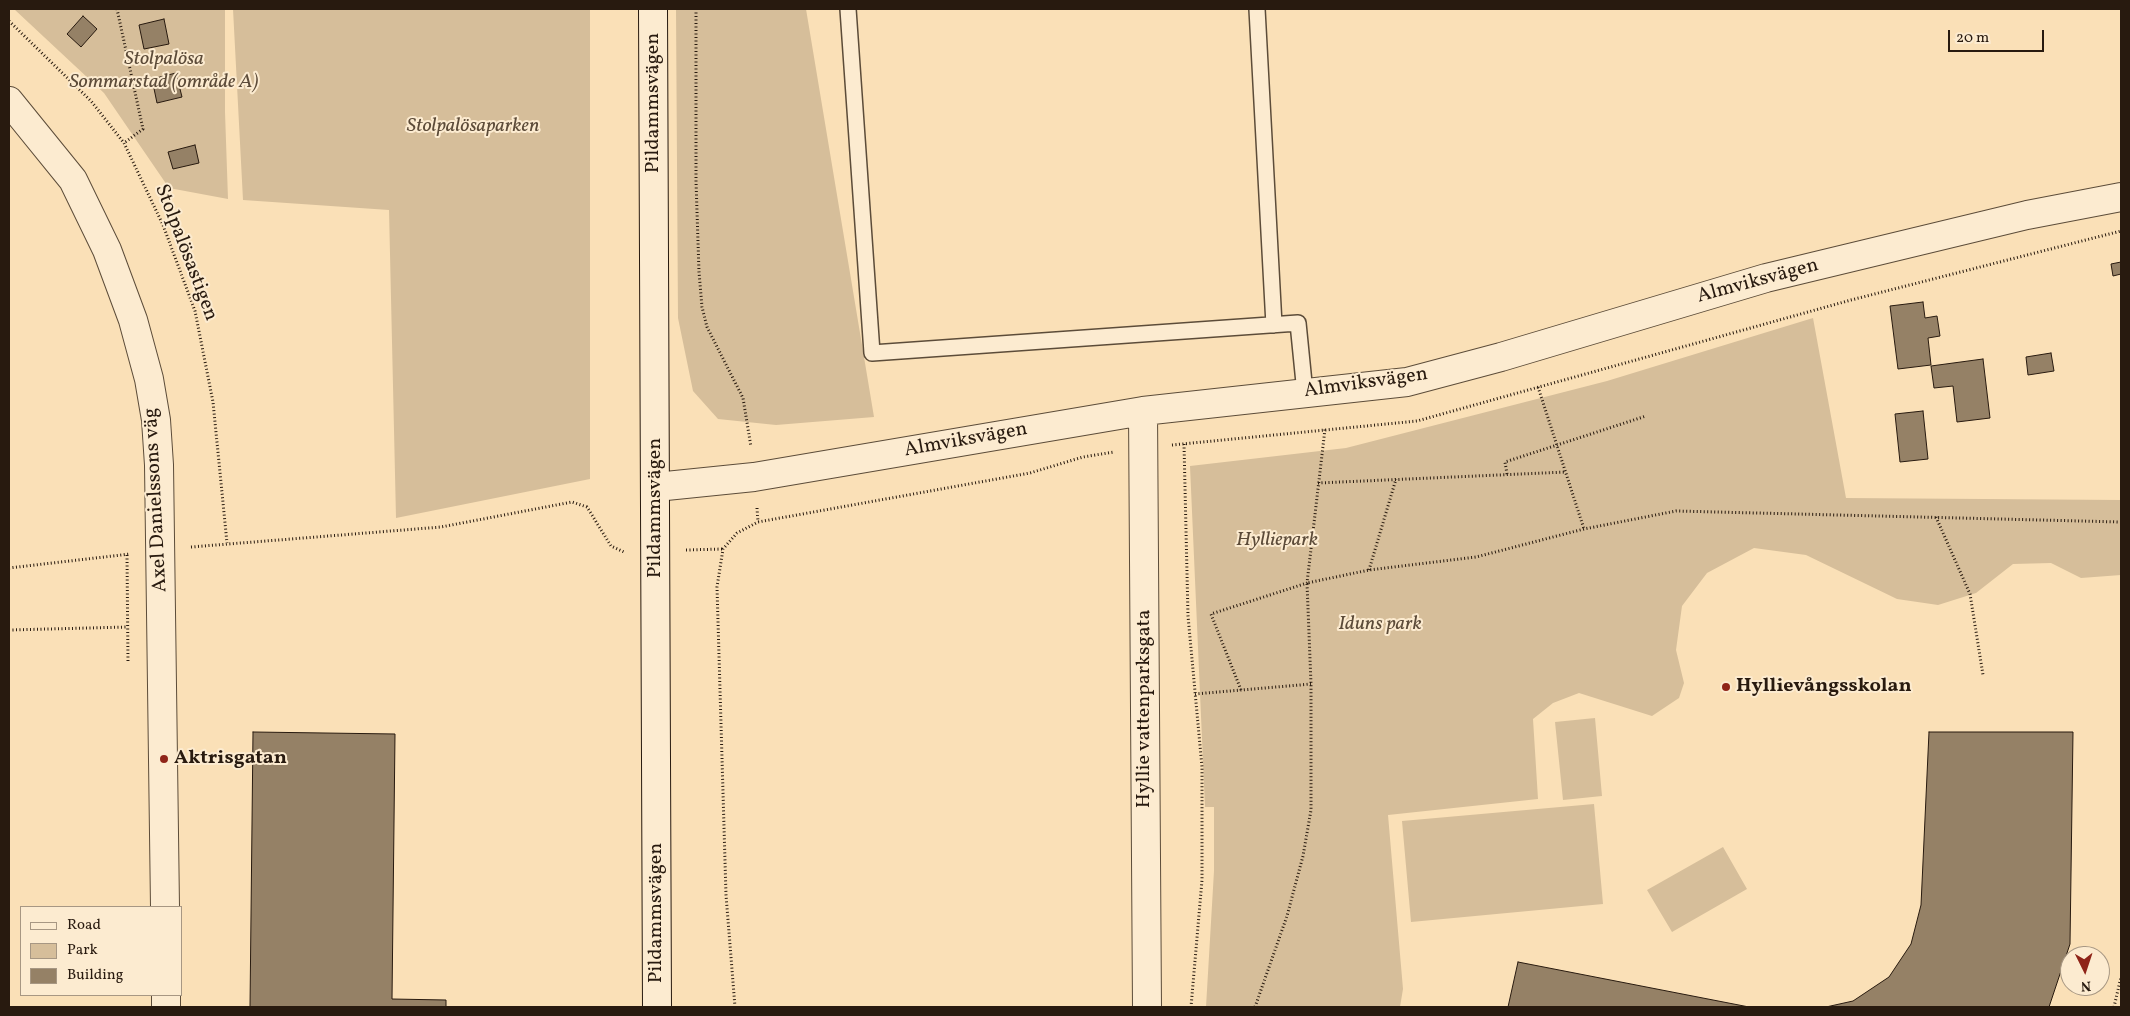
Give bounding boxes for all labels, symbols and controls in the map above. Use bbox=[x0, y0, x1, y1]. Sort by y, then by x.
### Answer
scale bar bbox=[1950, 20, 2046, 52]
text: 20 m bbox=[1956, 28, 1989, 49]
street label: Pildammsvägen bbox=[642, 33, 666, 173]
park label: Stolpalösa Sommarstad (område A) bbox=[69, 48, 259, 95]
park label: Stolpalösaparken bbox=[407, 115, 539, 139]
street label: Stolpalösastigen bbox=[148, 181, 222, 325]
street label: Almviksvägen bbox=[1695, 254, 1821, 310]
street label: Almviksvägen bbox=[1303, 363, 1429, 405]
street label: Axel Danielssons väg bbox=[140, 407, 174, 593]
street label: Almviksvägen bbox=[902, 418, 1030, 464]
street label: Pildammsvägen bbox=[644, 438, 668, 578]
park label: Hylliepark bbox=[1236, 529, 1318, 553]
street label: Hyllie vattenparksgata bbox=[1133, 610, 1157, 808]
park label: Iduns park bbox=[1338, 613, 1422, 637]
place label: Hyllievångsskolan bbox=[1736, 675, 1912, 699]
marker: Hyllievångsskolan bbox=[1720, 681, 1732, 693]
place label: Aktrisgatan bbox=[174, 747, 287, 771]
marker: Aktrisgatan bbox=[158, 753, 170, 765]
street label: Pildammsvägen bbox=[645, 843, 669, 983]
legend bbox=[20, 906, 182, 996]
text: Road bbox=[67, 915, 101, 936]
text: Park bbox=[67, 940, 98, 961]
north arrow bbox=[2060, 946, 2110, 996]
text: Building bbox=[67, 965, 123, 986]
text: N bbox=[2080, 976, 2092, 995]

